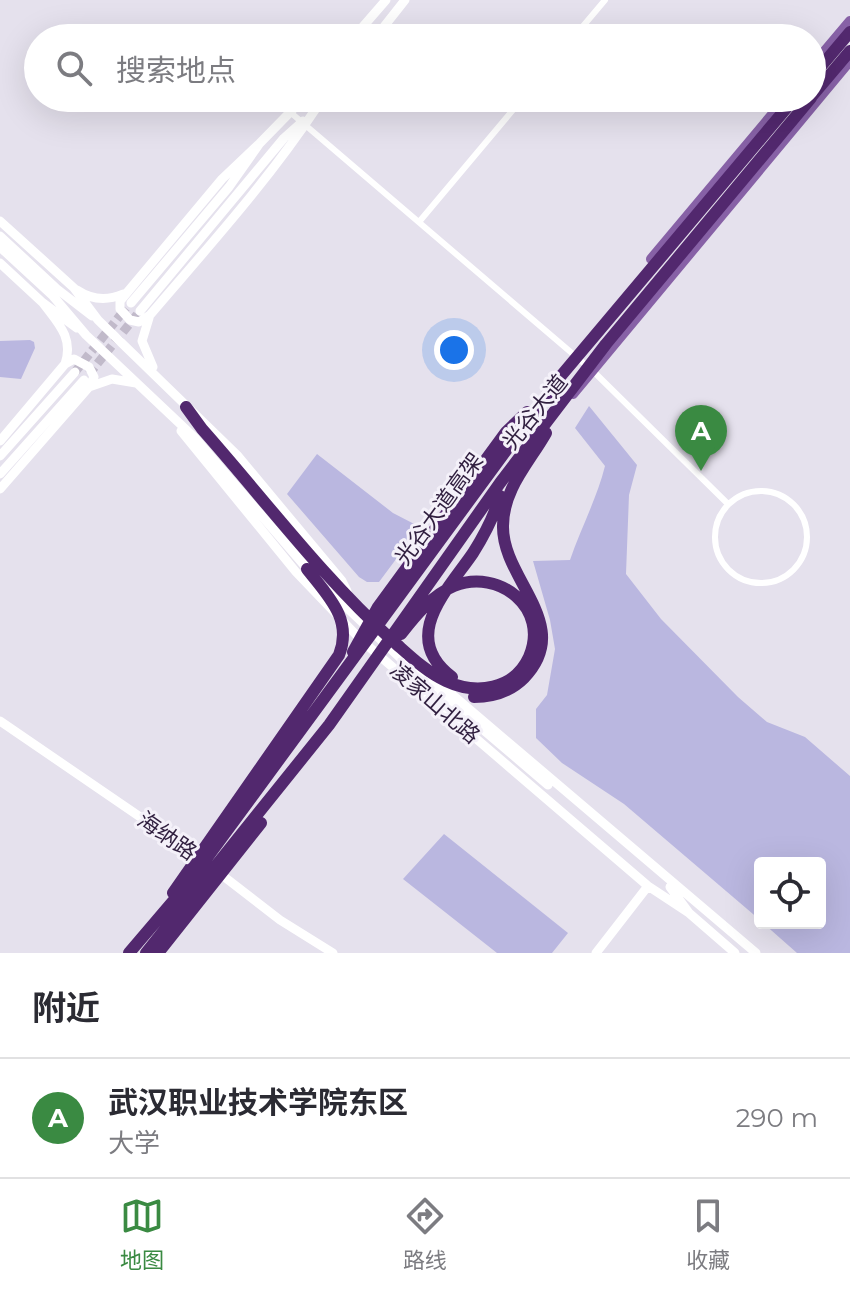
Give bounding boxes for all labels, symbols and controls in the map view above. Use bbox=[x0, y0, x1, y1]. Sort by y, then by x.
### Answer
search box bbox=[24, 24, 826, 112]
icon: search bbox=[52, 46, 96, 90]
text: 搜索地点 bbox=[116, 52, 236, 89]
your location bbox=[434, 330, 474, 370]
street label: 光谷大道 bbox=[497, 369, 573, 455]
pin: A bbox=[675, 405, 727, 471]
street label: 光谷大道高架 bbox=[389, 448, 489, 570]
street label: 凌家山北路 bbox=[385, 657, 485, 749]
street label: 海纳路 bbox=[132, 806, 202, 866]
map controls bbox=[754, 857, 826, 929]
button: locate bbox=[754, 857, 826, 929]
text: 附近 bbox=[32, 987, 100, 1029]
text: 武汉职业技术学院东区 bbox=[108, 1084, 408, 1121]
text: A bbox=[48, 1102, 68, 1134]
text: 290 m bbox=[736, 1102, 818, 1134]
text: 大学 bbox=[108, 1127, 160, 1159]
tab: 地图 bbox=[120, 1194, 164, 1274]
tab: 路线 bbox=[403, 1194, 447, 1274]
tab: 收藏 bbox=[686, 1194, 730, 1274]

